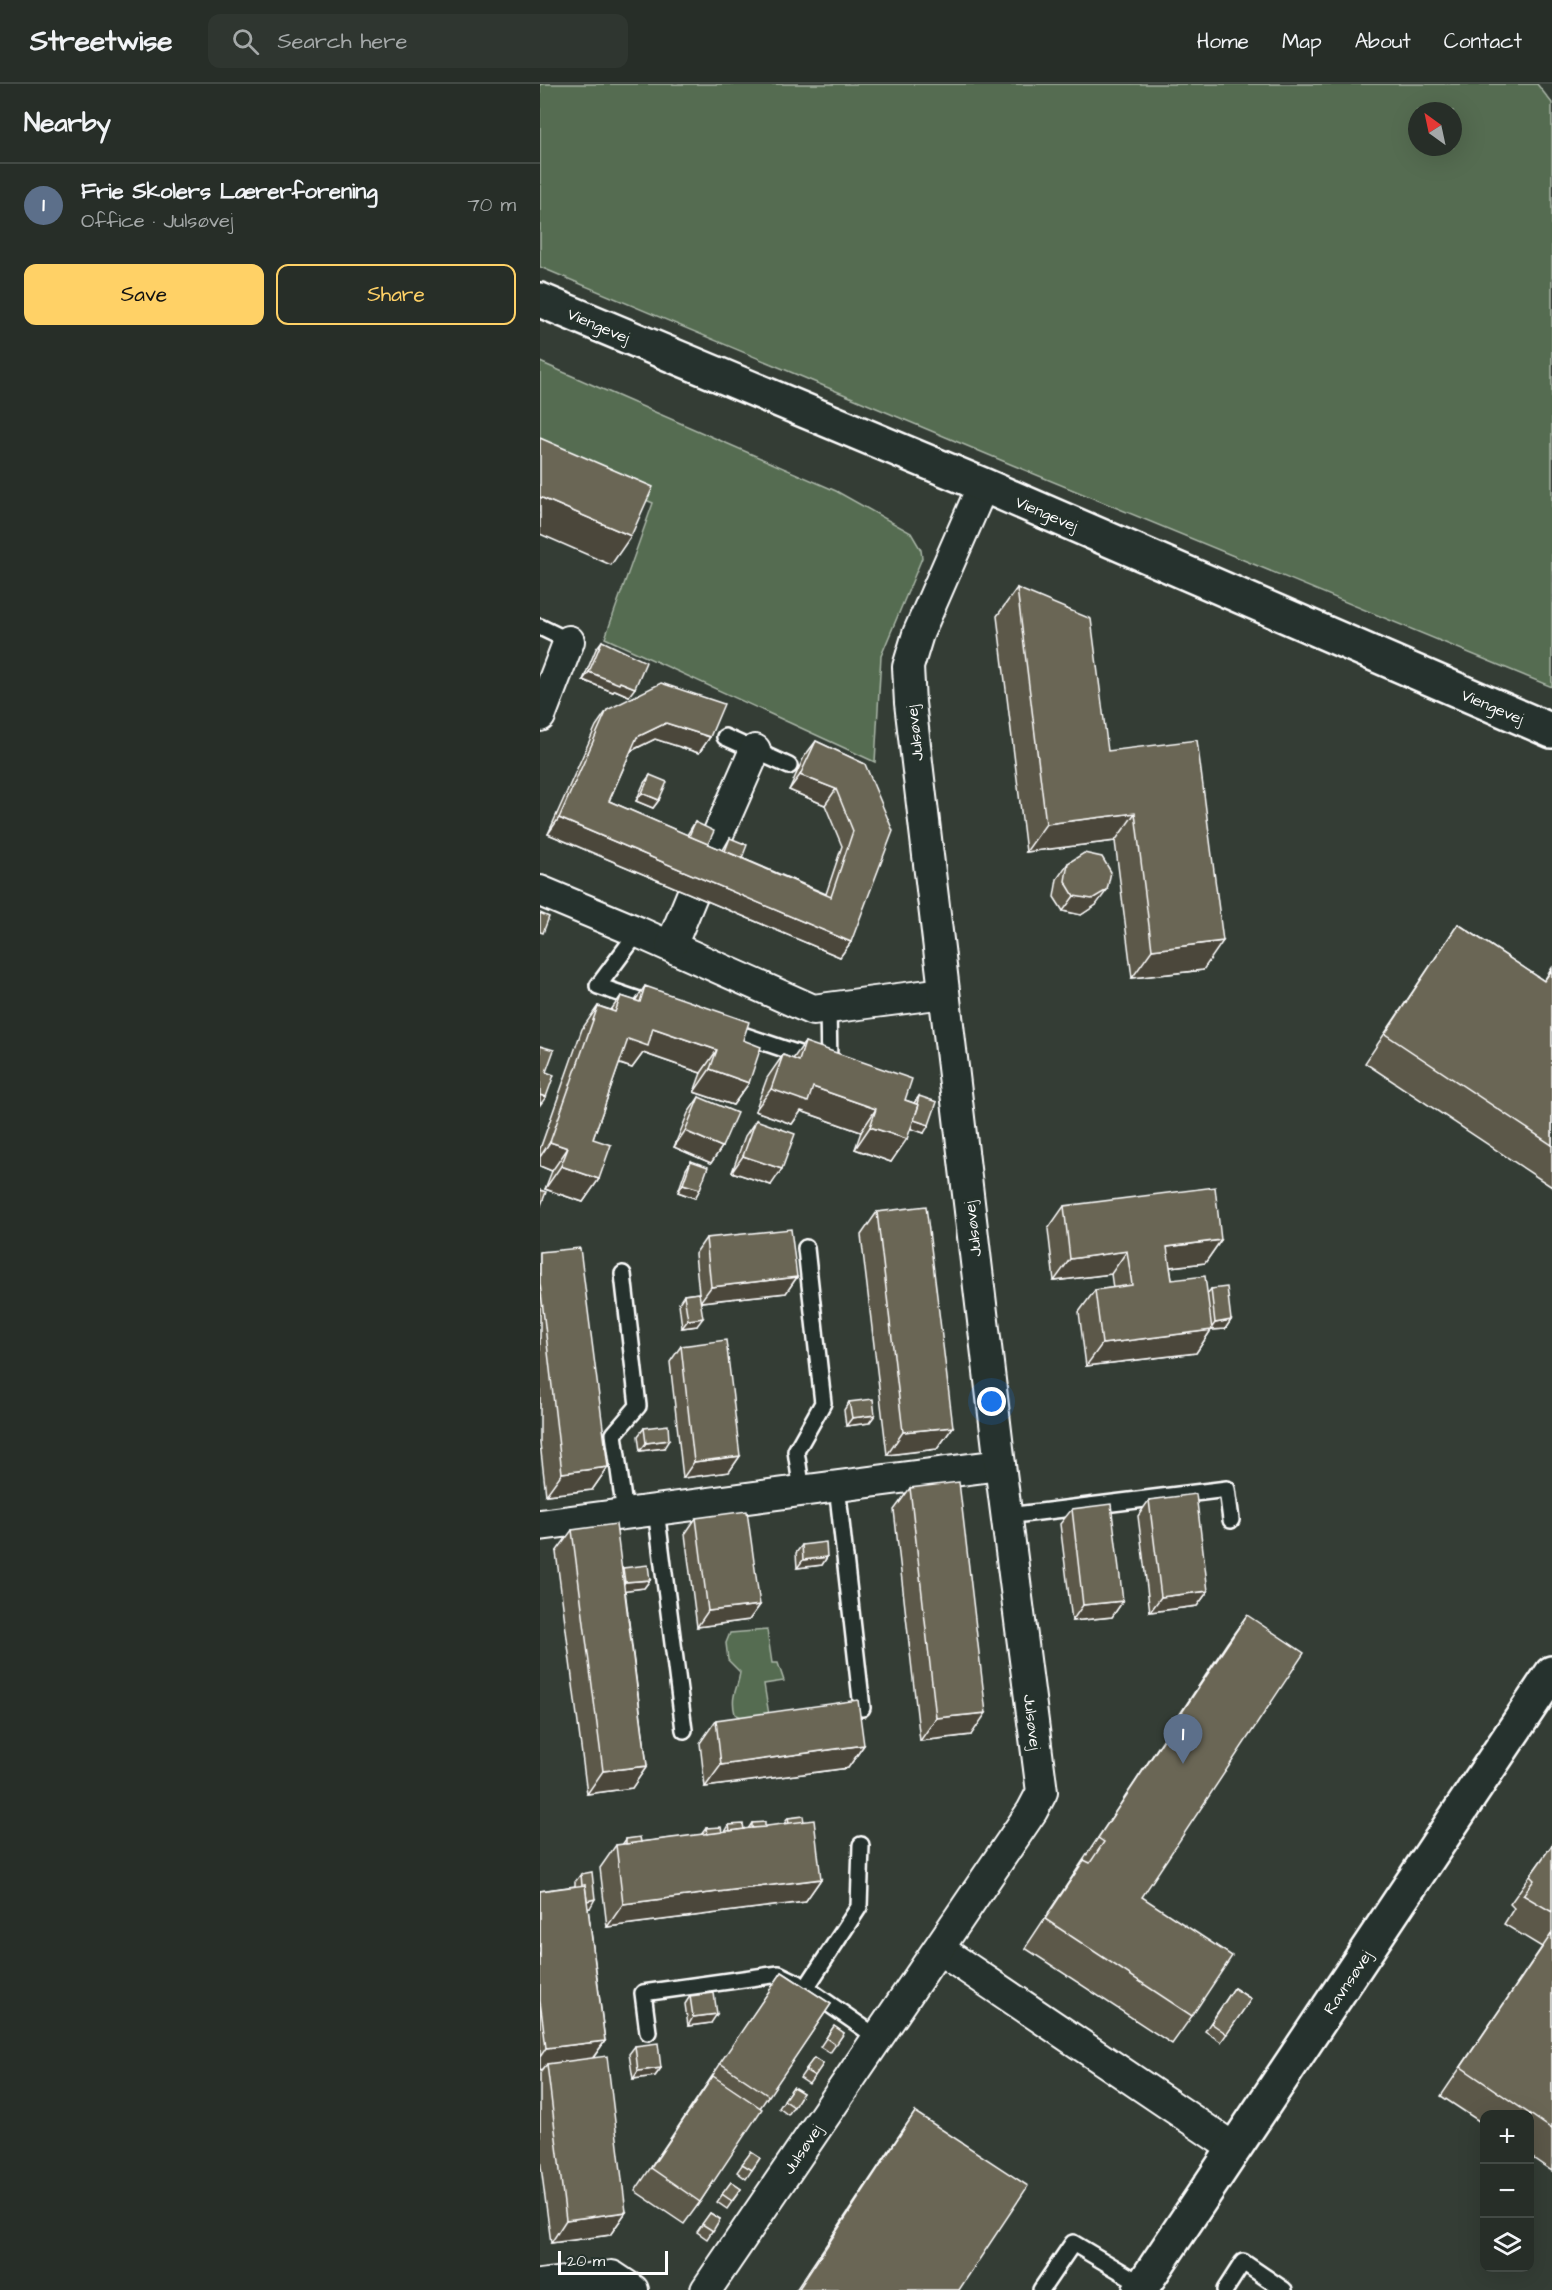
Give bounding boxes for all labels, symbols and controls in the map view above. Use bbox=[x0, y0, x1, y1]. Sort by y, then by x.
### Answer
search box bbox=[208, 14, 628, 68]
text: Streetwise bbox=[30, 22, 172, 61]
icon: search bbox=[229, 25, 262, 58]
text: Search here bbox=[277, 26, 407, 57]
text: Home bbox=[1197, 27, 1249, 56]
text: Map bbox=[1282, 27, 1322, 56]
text: About bbox=[1355, 27, 1411, 56]
text: Contact bbox=[1444, 27, 1522, 56]
north arrow bbox=[1408, 102, 1462, 156]
text: Nearby bbox=[24, 105, 111, 141]
text: Frie Skolers Lærerforening bbox=[81, 176, 378, 207]
text: 1 bbox=[42, 191, 45, 219]
text: 70 m bbox=[468, 191, 516, 219]
text: Office · Julsøvej bbox=[81, 207, 233, 235]
button: Save bbox=[24, 264, 264, 325]
button: Share bbox=[276, 264, 516, 325]
street label: Viengevej bbox=[564, 303, 633, 350]
street label: Viengevej bbox=[1012, 491, 1081, 538]
street label: Viengevej bbox=[1458, 684, 1527, 731]
street label: Julsøvej bbox=[901, 704, 929, 762]
street label: Julsøvej bbox=[959, 1200, 987, 1258]
your location bbox=[977, 1387, 1006, 1416]
street label: Julsøvej bbox=[1018, 1693, 1046, 1751]
pin: 1 bbox=[1164, 1714, 1202, 1764]
street label: Ravnsøvej bbox=[1318, 1946, 1377, 2019]
map controls bbox=[1480, 2110, 1534, 2272]
button: + bbox=[1480, 2110, 1534, 2164]
street label: Julsøvej bbox=[778, 2120, 828, 2179]
button: − bbox=[1480, 2164, 1534, 2218]
button: layers bbox=[1480, 2218, 1534, 2272]
scale bar bbox=[558, 2248, 668, 2276]
text: 20 m bbox=[567, 2250, 605, 2272]

